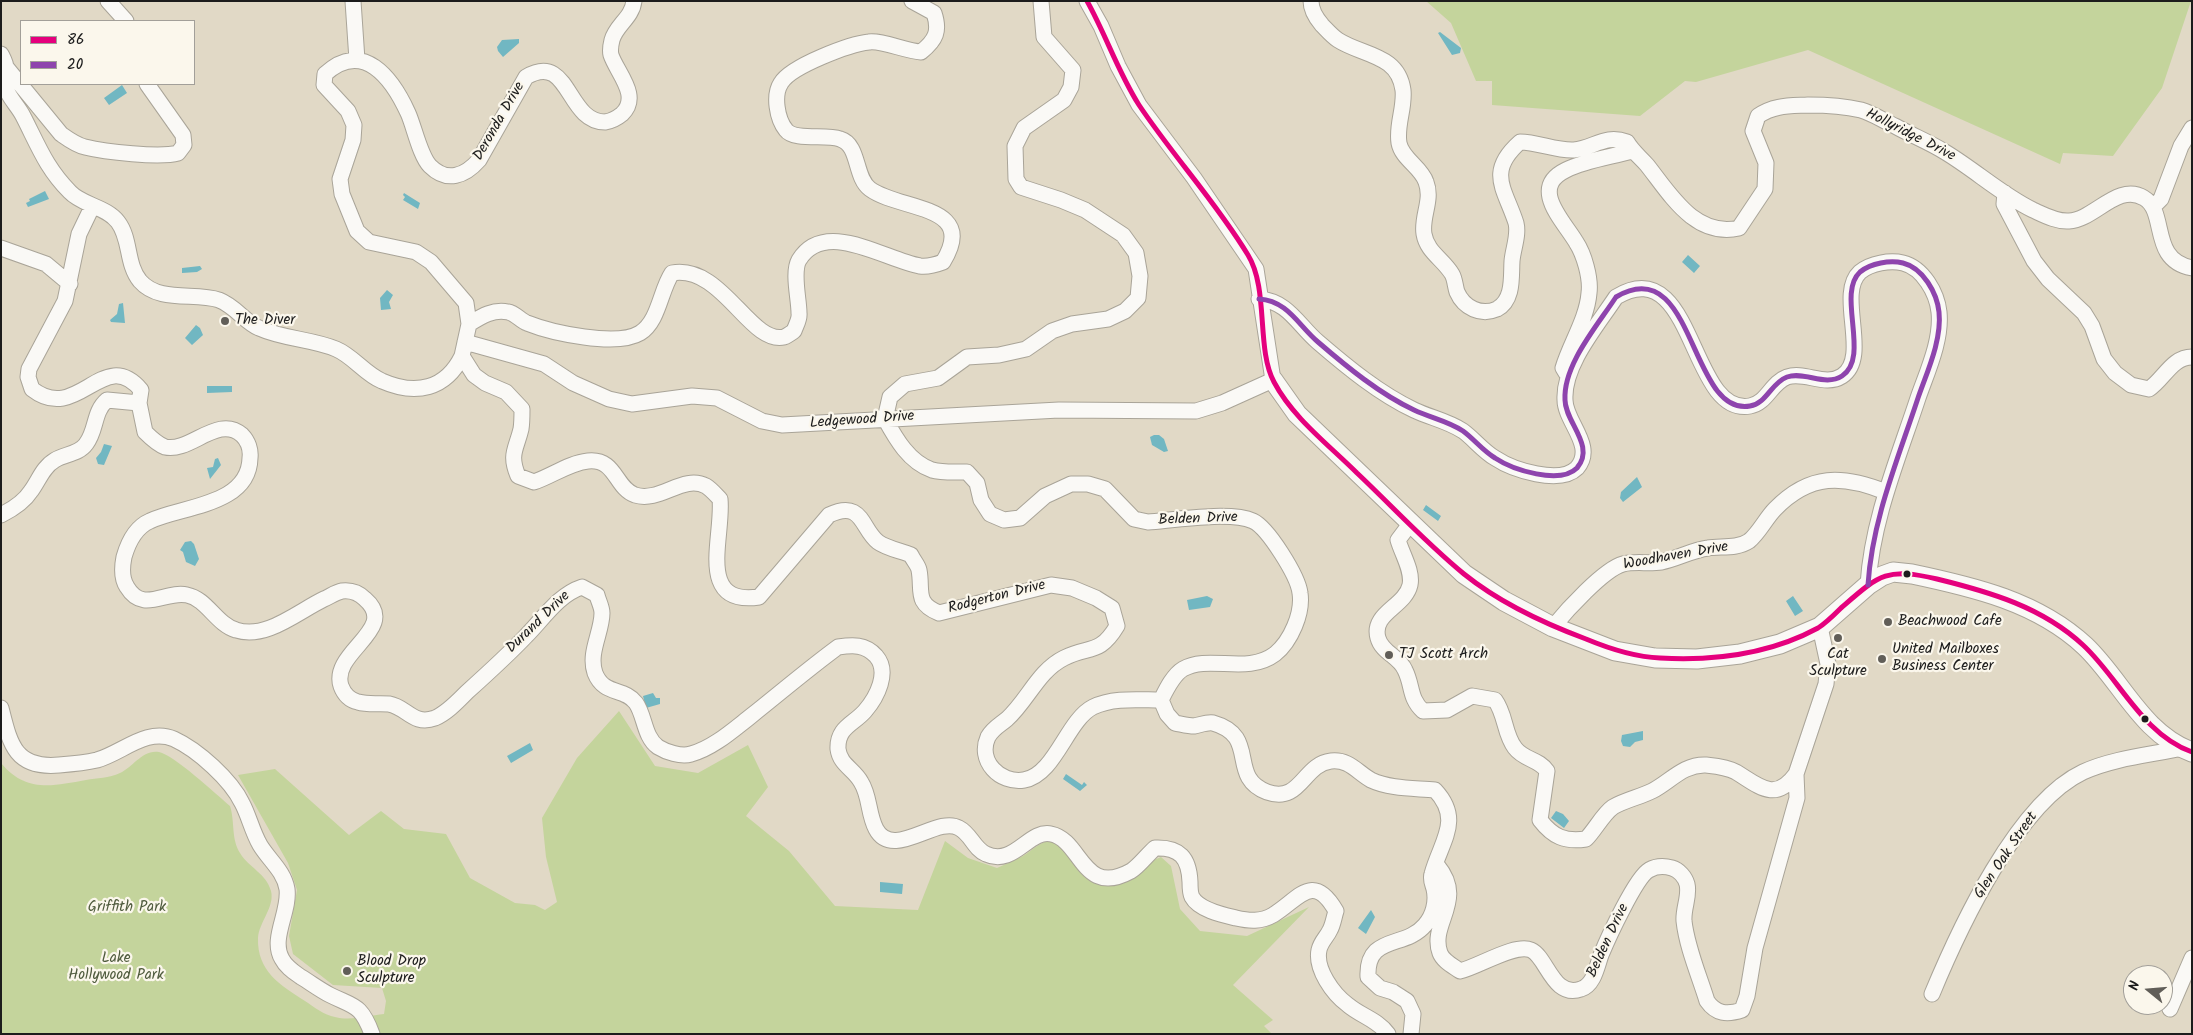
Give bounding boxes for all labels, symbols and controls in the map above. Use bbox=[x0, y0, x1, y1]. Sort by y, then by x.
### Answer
legend bbox=[20, 20, 195, 85]
text: 86 bbox=[67, 28, 84, 52]
text: 20 bbox=[67, 53, 83, 77]
street label: Deronda Drive bbox=[470, 79, 530, 165]
street label: Hollyridge Drive bbox=[1862, 106, 1958, 166]
place label: The Diver bbox=[235, 312, 295, 330]
marker: The Diver bbox=[219, 315, 231, 327]
street label: Ledgewood Drive bbox=[809, 408, 915, 434]
street label: Belden Drive bbox=[1158, 510, 1238, 530]
street label: Woodhaven Drive bbox=[1622, 539, 1730, 575]
unlabelled marker bbox=[1902, 569, 1912, 579]
street label: Rodgerton Drive bbox=[946, 577, 1048, 619]
street label: Durand Drive bbox=[503, 588, 575, 658]
place label: Beachwood Cafe bbox=[1898, 613, 2002, 631]
marker: Beachwood Cafe bbox=[1882, 616, 1894, 628]
marker: Cat Sculpture bbox=[1832, 632, 1844, 644]
place label: United Mailboxes Business Center bbox=[1892, 641, 1999, 676]
place label: TJ Scott Arch bbox=[1399, 646, 1488, 664]
place label: Cat Sculpture bbox=[1809, 646, 1867, 681]
marker: TJ Scott Arch bbox=[1383, 649, 1395, 661]
marker: United Mailboxes Business Center bbox=[1876, 653, 1888, 665]
unlabelled marker bbox=[2140, 714, 2150, 724]
street label: Glen Oak Street bbox=[1971, 809, 2043, 903]
park label: Griffith Park bbox=[88, 899, 166, 917]
street label: Belden Drive bbox=[1584, 901, 1634, 981]
park label: Lake Hollywood Park bbox=[68, 950, 164, 985]
place label: Blood Drop Sculpture bbox=[357, 953, 426, 988]
marker: Blood Drop Sculpture bbox=[341, 965, 353, 977]
north arrow bbox=[2123, 965, 2173, 1015]
text: N bbox=[2123, 978, 2146, 993]

